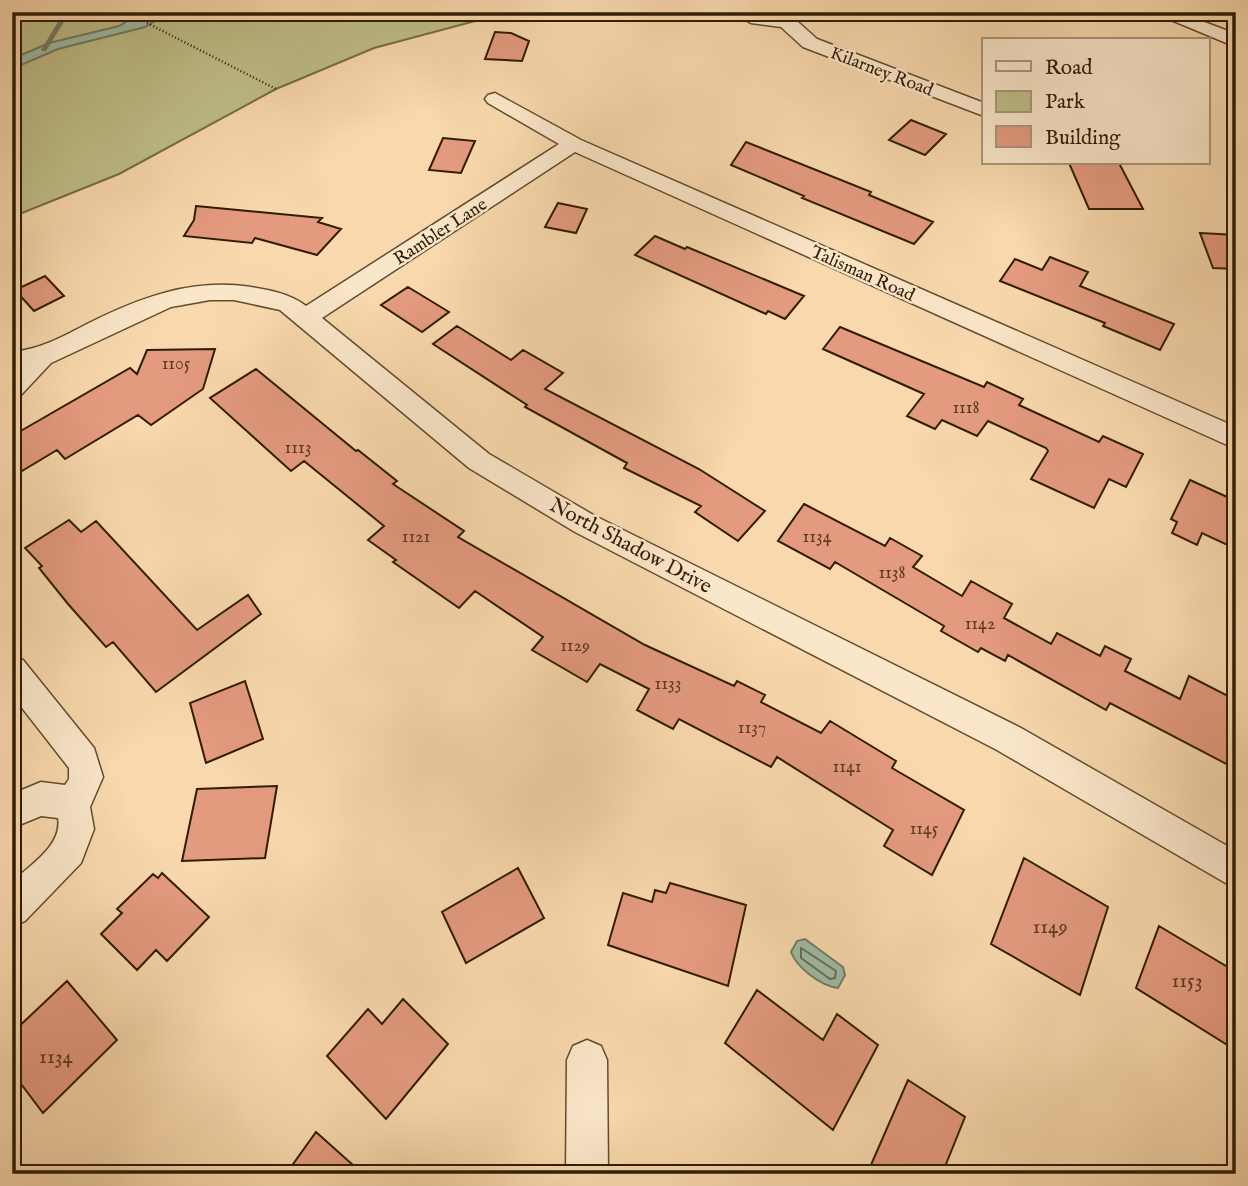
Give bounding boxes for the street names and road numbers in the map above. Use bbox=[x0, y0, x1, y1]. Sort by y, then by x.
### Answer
street label: Kilarney Road bbox=[827, 42, 937, 103]
street label: Rambler Lane bbox=[390, 194, 492, 271]
street label: Talisman Road bbox=[807, 241, 918, 308]
street label: North Shadow Drive bbox=[544, 492, 716, 601]

